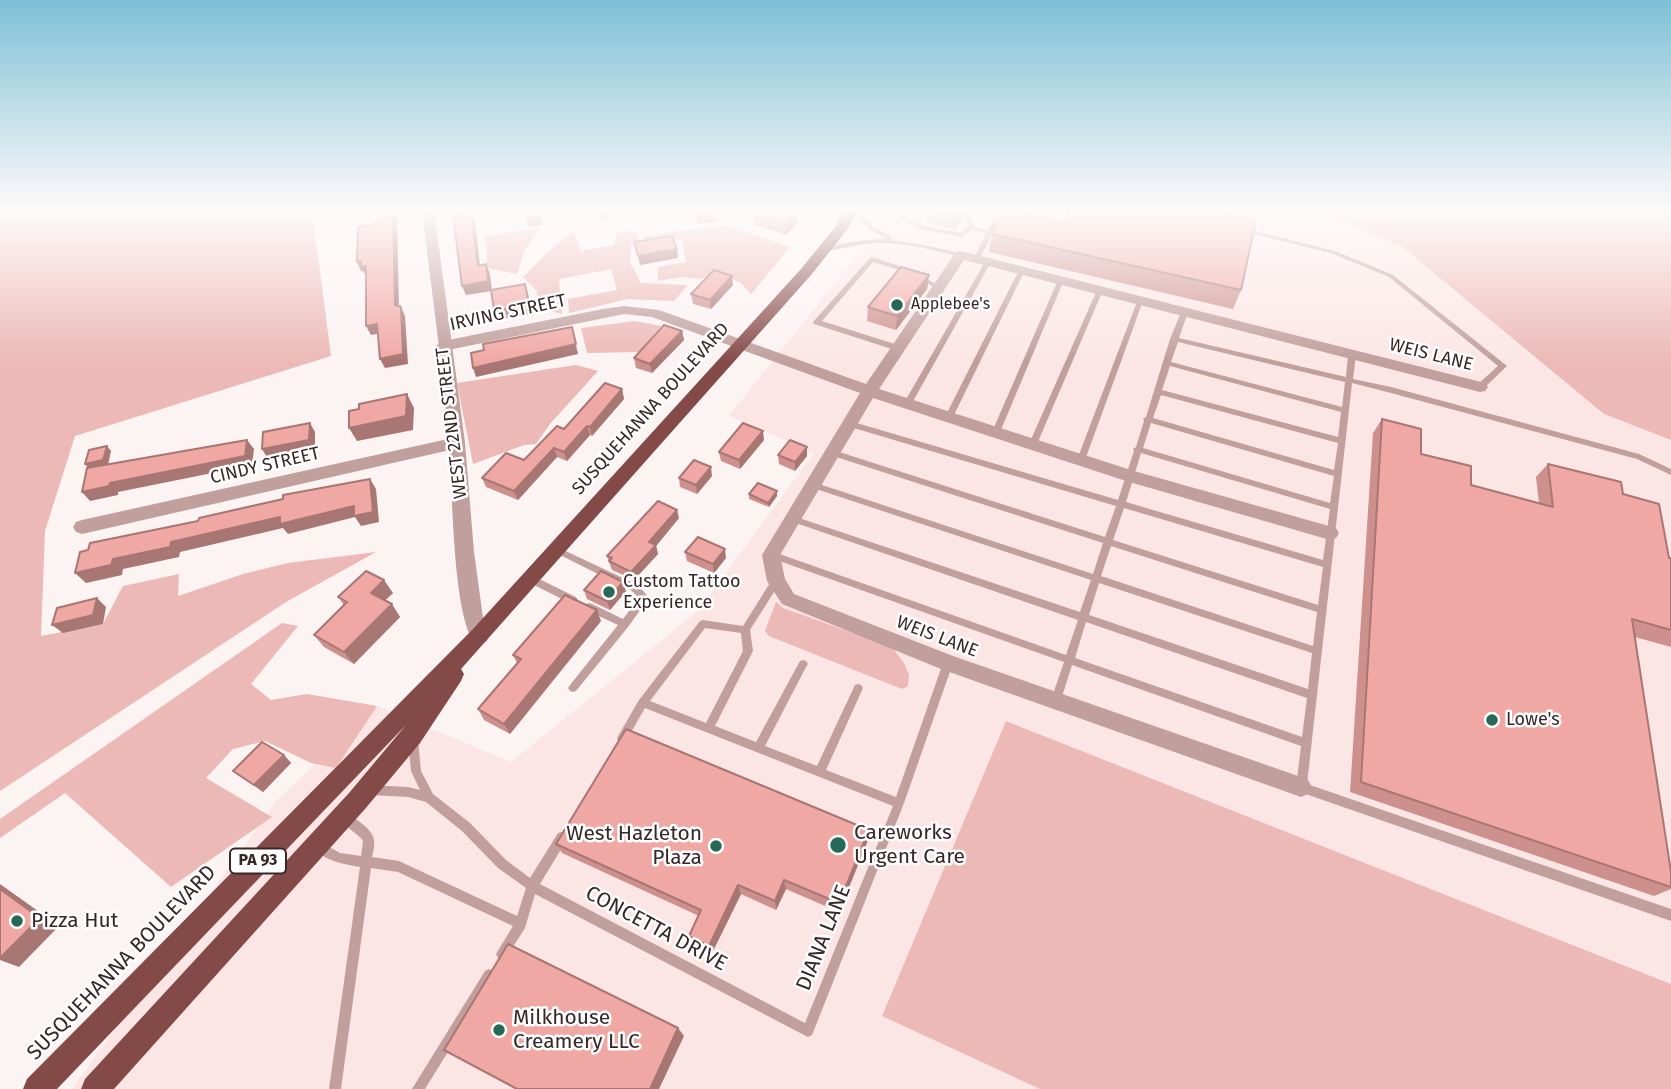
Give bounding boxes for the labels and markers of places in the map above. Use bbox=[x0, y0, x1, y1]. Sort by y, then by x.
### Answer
place label: Applebee's bbox=[911, 295, 990, 315]
marker: Applebee's bbox=[889, 297, 905, 313]
place label: Custom Tattoo Experience bbox=[623, 571, 741, 614]
marker: Custom Tattoo Experience bbox=[601, 584, 617, 600]
place label: Lowe's bbox=[1506, 709, 1560, 731]
marker: Lowe's bbox=[1484, 712, 1500, 728]
place label: Careworks Urgent Care bbox=[854, 820, 965, 870]
place label: West Hazleton Plaza bbox=[566, 821, 702, 871]
marker: Careworks Urgent Care bbox=[828, 835, 848, 855]
marker: West Hazleton Plaza bbox=[708, 838, 724, 854]
place label: Pizza Hut bbox=[31, 908, 118, 934]
marker: Pizza Hut bbox=[9, 913, 25, 929]
place label: Milkhouse Creamery LLC bbox=[513, 1005, 640, 1055]
marker: Milkhouse Creamery LLC bbox=[491, 1022, 507, 1038]

